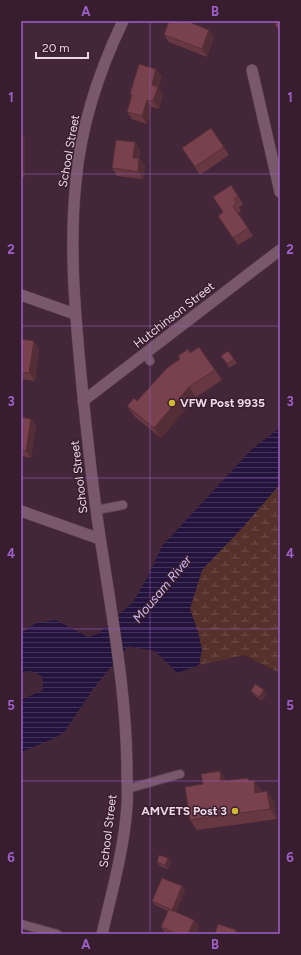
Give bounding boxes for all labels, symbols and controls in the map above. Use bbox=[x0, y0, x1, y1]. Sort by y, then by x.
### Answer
text: A bbox=[81, 4, 91, 19]
text: B bbox=[211, 4, 219, 19]
scale bar bbox=[36, 34, 88, 60]
text: 20 m bbox=[42, 41, 70, 55]
text: 1 bbox=[8, 90, 14, 105]
text: 1 bbox=[287, 90, 293, 105]
street label: School Street bbox=[56, 113, 82, 188]
text: 2 bbox=[7, 242, 15, 257]
text: 2 bbox=[286, 242, 294, 257]
street label: Hutchinson Street bbox=[131, 279, 218, 351]
text: 3 bbox=[7, 394, 15, 409]
text: 3 bbox=[286, 394, 294, 409]
place label: VFW Post 9935 bbox=[180, 396, 265, 410]
marker: VFW Post 9935 bbox=[167, 398, 177, 408]
street label: School Street bbox=[68, 439, 90, 514]
text: 4 bbox=[7, 546, 15, 561]
text: 4 bbox=[286, 546, 294, 561]
water label: Mousam River bbox=[130, 552, 195, 626]
text: 5 bbox=[7, 698, 15, 713]
text: 5 bbox=[286, 698, 294, 713]
street label: School Street bbox=[97, 793, 119, 868]
place label: AMVETS Post 3 bbox=[141, 804, 227, 818]
marker: AMVETS Post 3 bbox=[230, 806, 240, 816]
text: 6 bbox=[7, 850, 15, 865]
text: 6 bbox=[286, 850, 294, 865]
text: A bbox=[81, 937, 91, 952]
text: B bbox=[211, 937, 219, 952]

